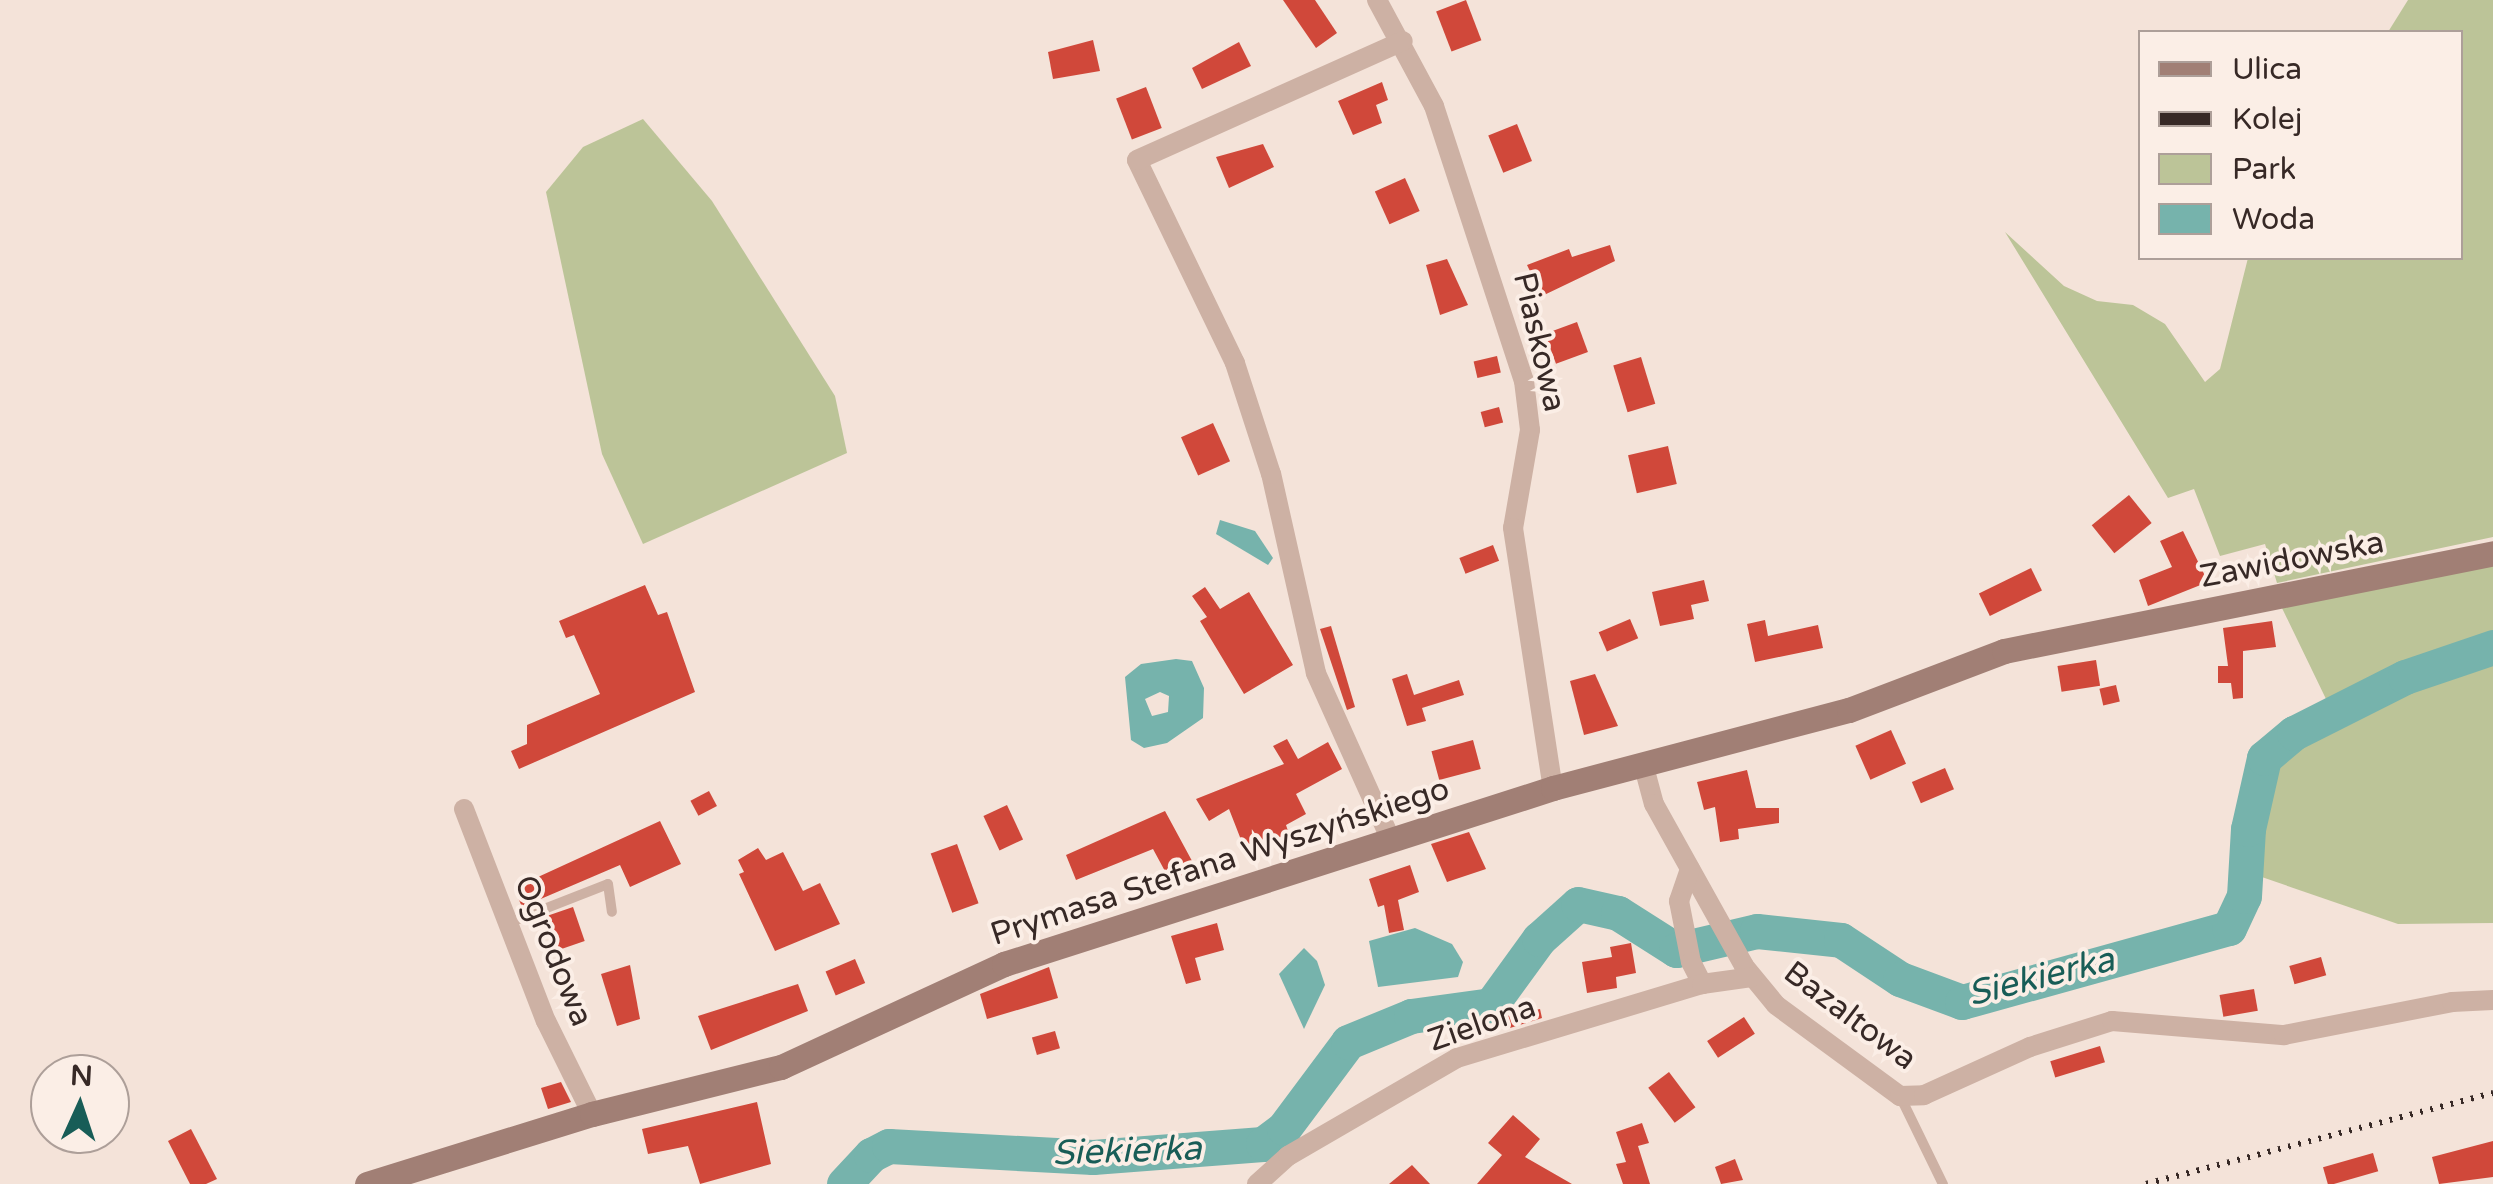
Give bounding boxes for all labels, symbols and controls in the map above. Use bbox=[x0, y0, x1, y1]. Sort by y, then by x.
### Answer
legend bbox=[2138, 30, 2463, 260]
text: Ulica bbox=[2232, 51, 2302, 88]
text: Kolej bbox=[2232, 101, 2302, 138]
text: Park bbox=[2232, 151, 2296, 188]
text: Woda bbox=[2232, 201, 2315, 238]
street label: Piaskowa bbox=[1504, 268, 1574, 416]
street label: Zawidowska bbox=[2197, 523, 2387, 597]
street label: Prymasa Stefana Wyszyńskiego bbox=[986, 770, 1454, 954]
street label: Ogrodowa bbox=[505, 870, 601, 1032]
water label: Siekierka bbox=[1964, 939, 2118, 1015]
street label: Bazaltowa bbox=[1776, 954, 1924, 1078]
street label: Zielona bbox=[1423, 988, 1541, 1060]
north arrow bbox=[30, 1054, 130, 1154]
text: N bbox=[69, 1058, 94, 1094]
water label: Siekierka bbox=[1052, 1127, 1202, 1175]

